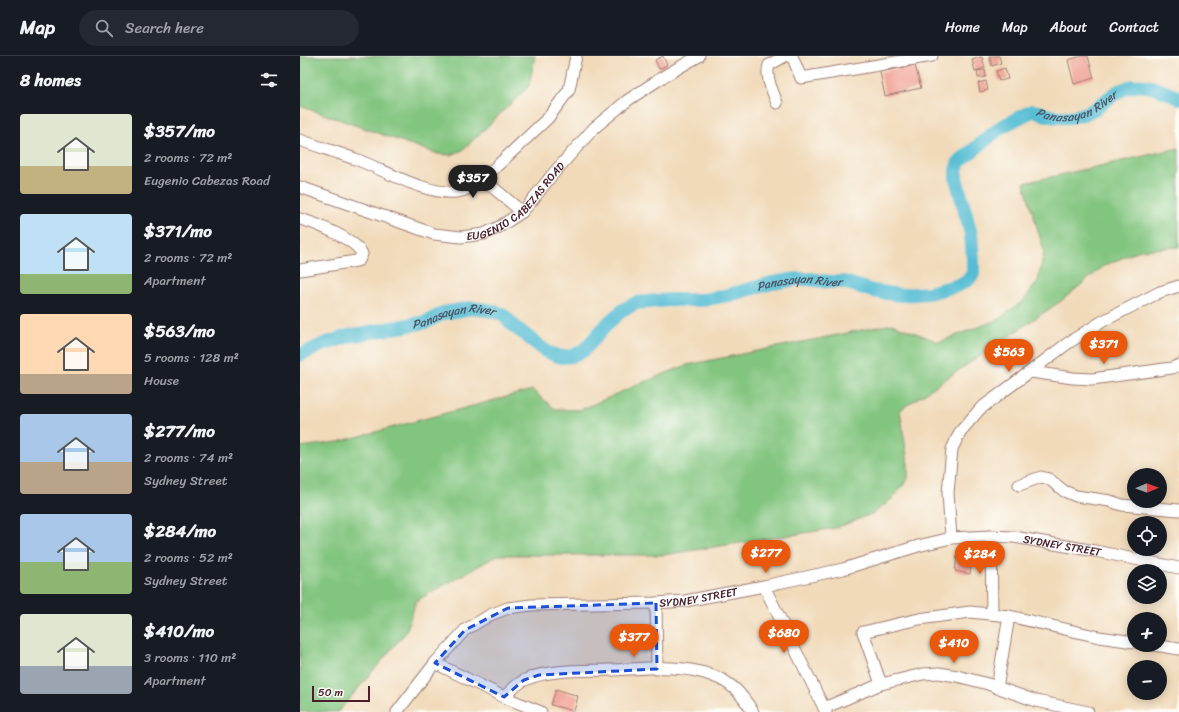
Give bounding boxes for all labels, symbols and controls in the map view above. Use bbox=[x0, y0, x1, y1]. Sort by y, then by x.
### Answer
search box bbox=[79, 10, 359, 46]
text: Map bbox=[20, 11, 55, 44]
text: Search here bbox=[125, 15, 204, 41]
text: Home bbox=[945, 15, 980, 40]
text: Map bbox=[1002, 15, 1028, 40]
text: About bbox=[1050, 15, 1087, 40]
text: Contact bbox=[1109, 15, 1159, 40]
icon: search bbox=[93, 17, 115, 39]
text: 8 homes bbox=[20, 65, 81, 95]
icon: filters bbox=[258, 69, 280, 91]
water label: Panasayan River bbox=[1033, 83, 1123, 128]
text: $357/mo bbox=[144, 116, 215, 146]
icon: home bbox=[52, 130, 100, 178]
text: 2 rooms · 72 m² bbox=[144, 146, 232, 169]
street label: EUGENIO CABEZAS ROAD bbox=[465, 157, 570, 246]
pin: $357 bbox=[449, 165, 497, 199]
text: $357 bbox=[457, 166, 489, 189]
text: Eugenio Cabezas Road bbox=[144, 169, 270, 192]
text: $371/mo bbox=[144, 216, 212, 246]
icon: home bbox=[52, 230, 100, 278]
text: 2 rooms · 72 m² bbox=[144, 246, 232, 269]
water label: Panasayan River bbox=[754, 267, 844, 298]
text: Apartment bbox=[144, 269, 205, 292]
water label: Panasayan River bbox=[410, 297, 500, 335]
text: $563/mo bbox=[144, 316, 215, 346]
icon: home bbox=[52, 330, 100, 378]
pin: $371 bbox=[1080, 331, 1128, 365]
text: $371 bbox=[1090, 332, 1118, 355]
pin: $563 bbox=[985, 339, 1033, 373]
text: $563 bbox=[993, 340, 1025, 363]
text: 5 rooms · 128 m² bbox=[144, 346, 239, 369]
text: House bbox=[144, 369, 179, 392]
text: $277/mo bbox=[144, 416, 215, 446]
icon: home bbox=[52, 430, 100, 478]
text: 2 rooms · 74 m² bbox=[144, 446, 233, 469]
north arrow bbox=[1127, 468, 1167, 508]
map controls bbox=[1127, 468, 1167, 700]
text: Sydney Street bbox=[144, 469, 227, 492]
text: $284/mo bbox=[144, 516, 216, 546]
button: locate bbox=[1127, 516, 1167, 556]
street label: SYDNEY STREET bbox=[1022, 529, 1103, 562]
icon: home bbox=[52, 530, 100, 578]
pin: $277 bbox=[742, 540, 790, 574]
text: $277 bbox=[750, 541, 782, 564]
pin: $284 bbox=[956, 541, 1004, 575]
text: $284 bbox=[964, 542, 996, 565]
text: 2 rooms · 52 m² bbox=[144, 546, 233, 569]
button: layers bbox=[1127, 564, 1167, 604]
text: Sydney Street bbox=[144, 569, 227, 592]
street label: SYDNEY STREET bbox=[659, 582, 739, 612]
button: + bbox=[1127, 612, 1167, 652]
text: $410/mo bbox=[144, 616, 214, 646]
pin: $680 bbox=[760, 620, 808, 654]
text: $680 bbox=[768, 621, 800, 644]
pin: $377 bbox=[610, 624, 658, 658]
text: $377 bbox=[619, 625, 649, 648]
icon: home bbox=[52, 630, 100, 678]
pin: $410 bbox=[930, 630, 978, 664]
text: $410 bbox=[939, 631, 969, 654]
text: 3 rooms · 110 m² bbox=[144, 646, 236, 669]
button: − bbox=[1127, 660, 1167, 700]
text: Apartment bbox=[144, 669, 205, 692]
text: 50 m bbox=[318, 683, 343, 702]
scale bar bbox=[312, 684, 370, 703]

